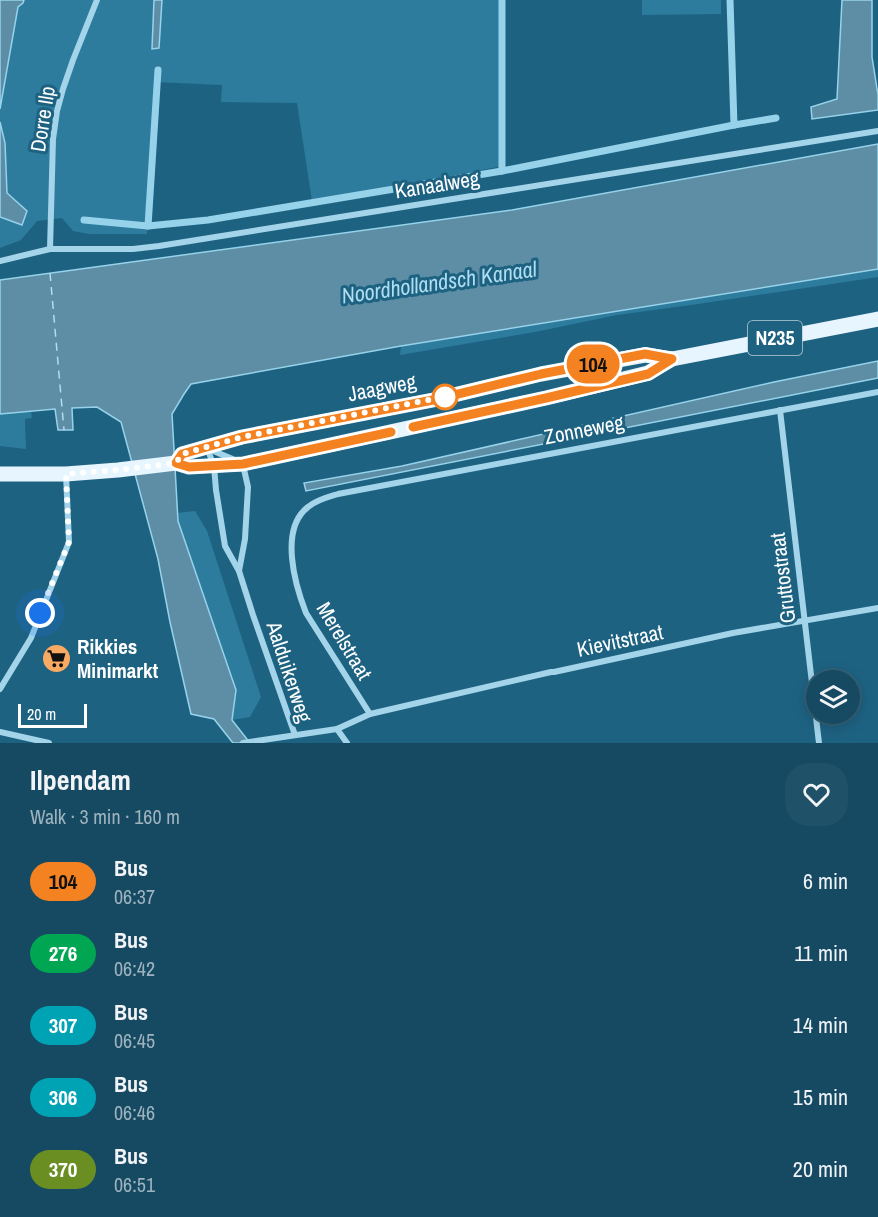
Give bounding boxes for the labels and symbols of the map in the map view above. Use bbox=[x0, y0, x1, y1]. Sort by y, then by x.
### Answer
street label: Dorre Ilp bbox=[23, 84, 62, 154]
street label: Kanaalweg bbox=[393, 163, 482, 205]
water label: Noordhollandsch Kanaal bbox=[340, 253, 539, 311]
road number: N235 bbox=[748, 321, 802, 355]
line badge: 104 bbox=[558, 344, 628, 384]
street label: Jaagweg bbox=[345, 367, 419, 408]
unlabelled marker bbox=[432, 384, 458, 410]
street label: Zonneweg bbox=[542, 408, 627, 451]
street label: Gruttostraat bbox=[763, 531, 802, 625]
street label: Merelstraat bbox=[310, 596, 379, 685]
your location bbox=[25, 598, 55, 628]
street label: Aalduikerweg bbox=[259, 617, 320, 726]
street label: Kievitstraat bbox=[574, 617, 666, 664]
place label: Rikkies Minimarkt bbox=[77, 632, 159, 685]
supermarket icon: Rikkies Minimarkt bbox=[40, 643, 72, 675]
scale bar bbox=[18, 701, 87, 728]

